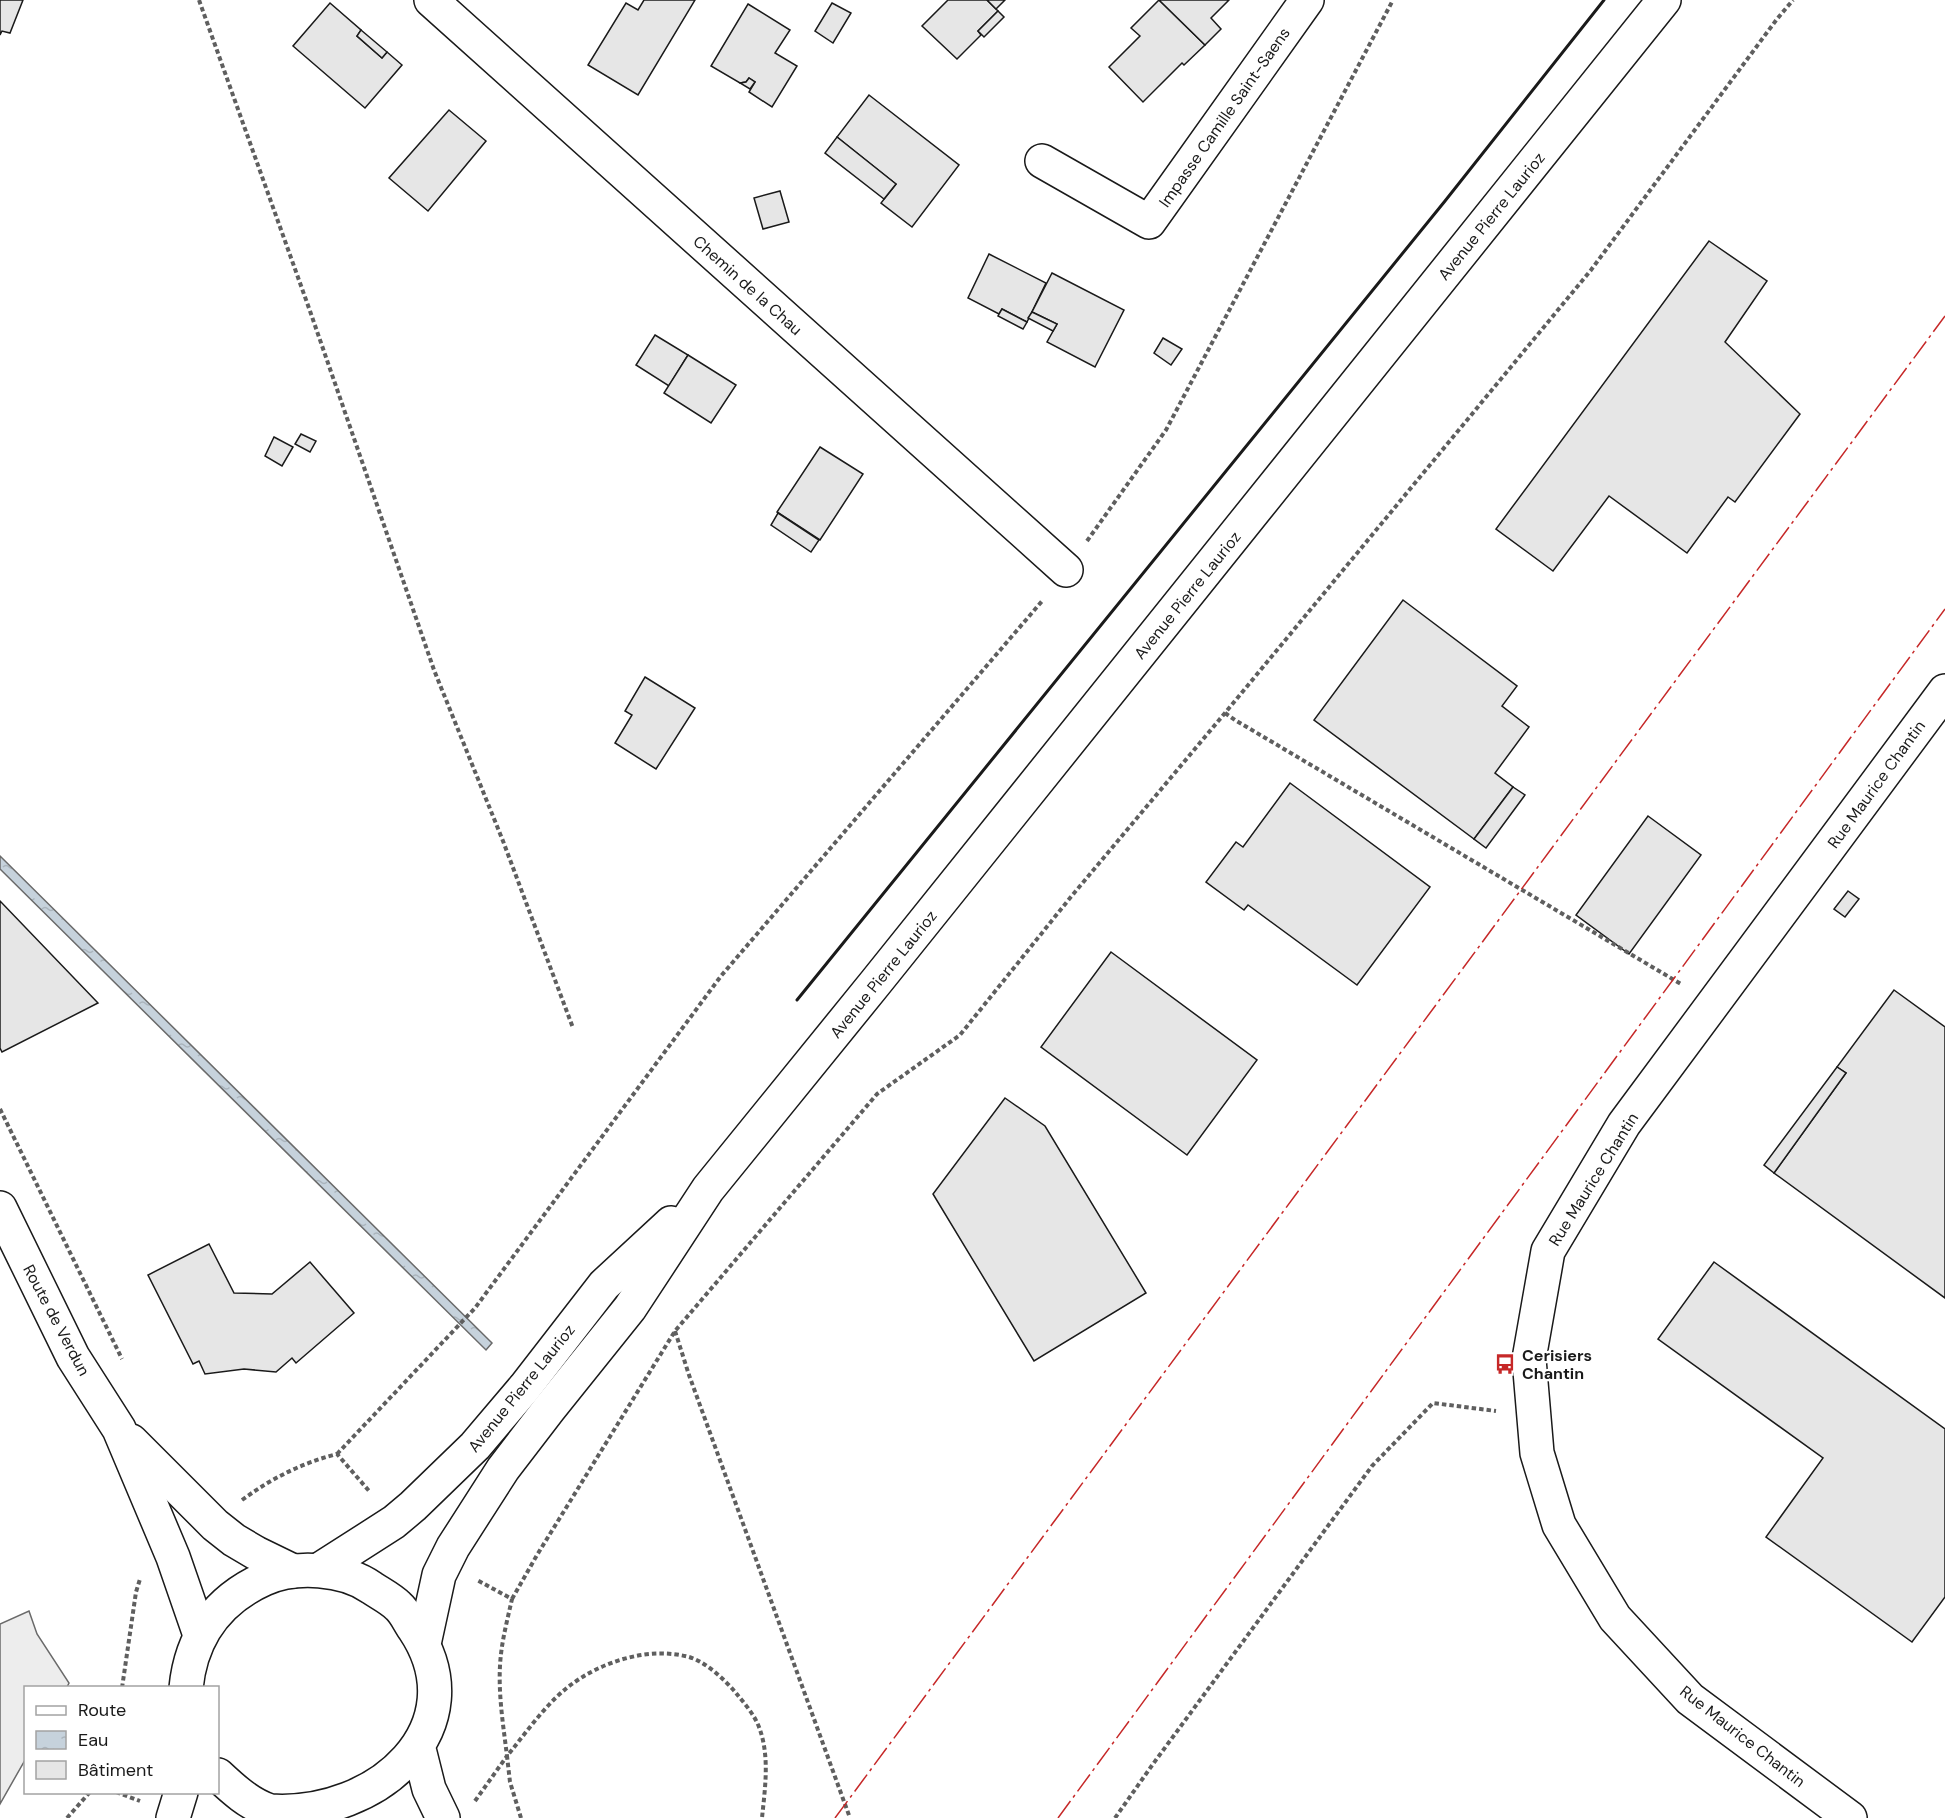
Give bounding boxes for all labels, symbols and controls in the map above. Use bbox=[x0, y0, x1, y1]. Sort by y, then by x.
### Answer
street label: Impasse Camille Saint-Saens bbox=[1154, 23, 1295, 211]
street label: Avenue Pierre Laurioz bbox=[1433, 148, 1549, 285]
street label: Chemin de la Chau bbox=[689, 231, 807, 340]
street label: Avenue Pierre Laurioz bbox=[1129, 527, 1245, 664]
street label: Rue Maurice Chantin bbox=[1823, 716, 1930, 853]
street label: Avenue Pierre Laurioz bbox=[825, 906, 941, 1043]
street label: Rue Maurice Chantin bbox=[1544, 1109, 1643, 1250]
street label: Route de Verdun bbox=[18, 1261, 95, 1380]
street label: Avenue Pierre Laurioz bbox=[463, 1320, 579, 1457]
place label: Cerisiers Chantin bbox=[1522, 1345, 1592, 1384]
bus stop icon: Cerisiers Chantin bbox=[1493, 1352, 1517, 1376]
street label: Rue Maurice Chantin bbox=[1676, 1681, 1810, 1792]
legend bbox=[24, 1686, 219, 1794]
text: Route bbox=[78, 1698, 126, 1722]
text: Eau bbox=[78, 1728, 108, 1752]
text: Bâtiment bbox=[78, 1758, 153, 1782]

